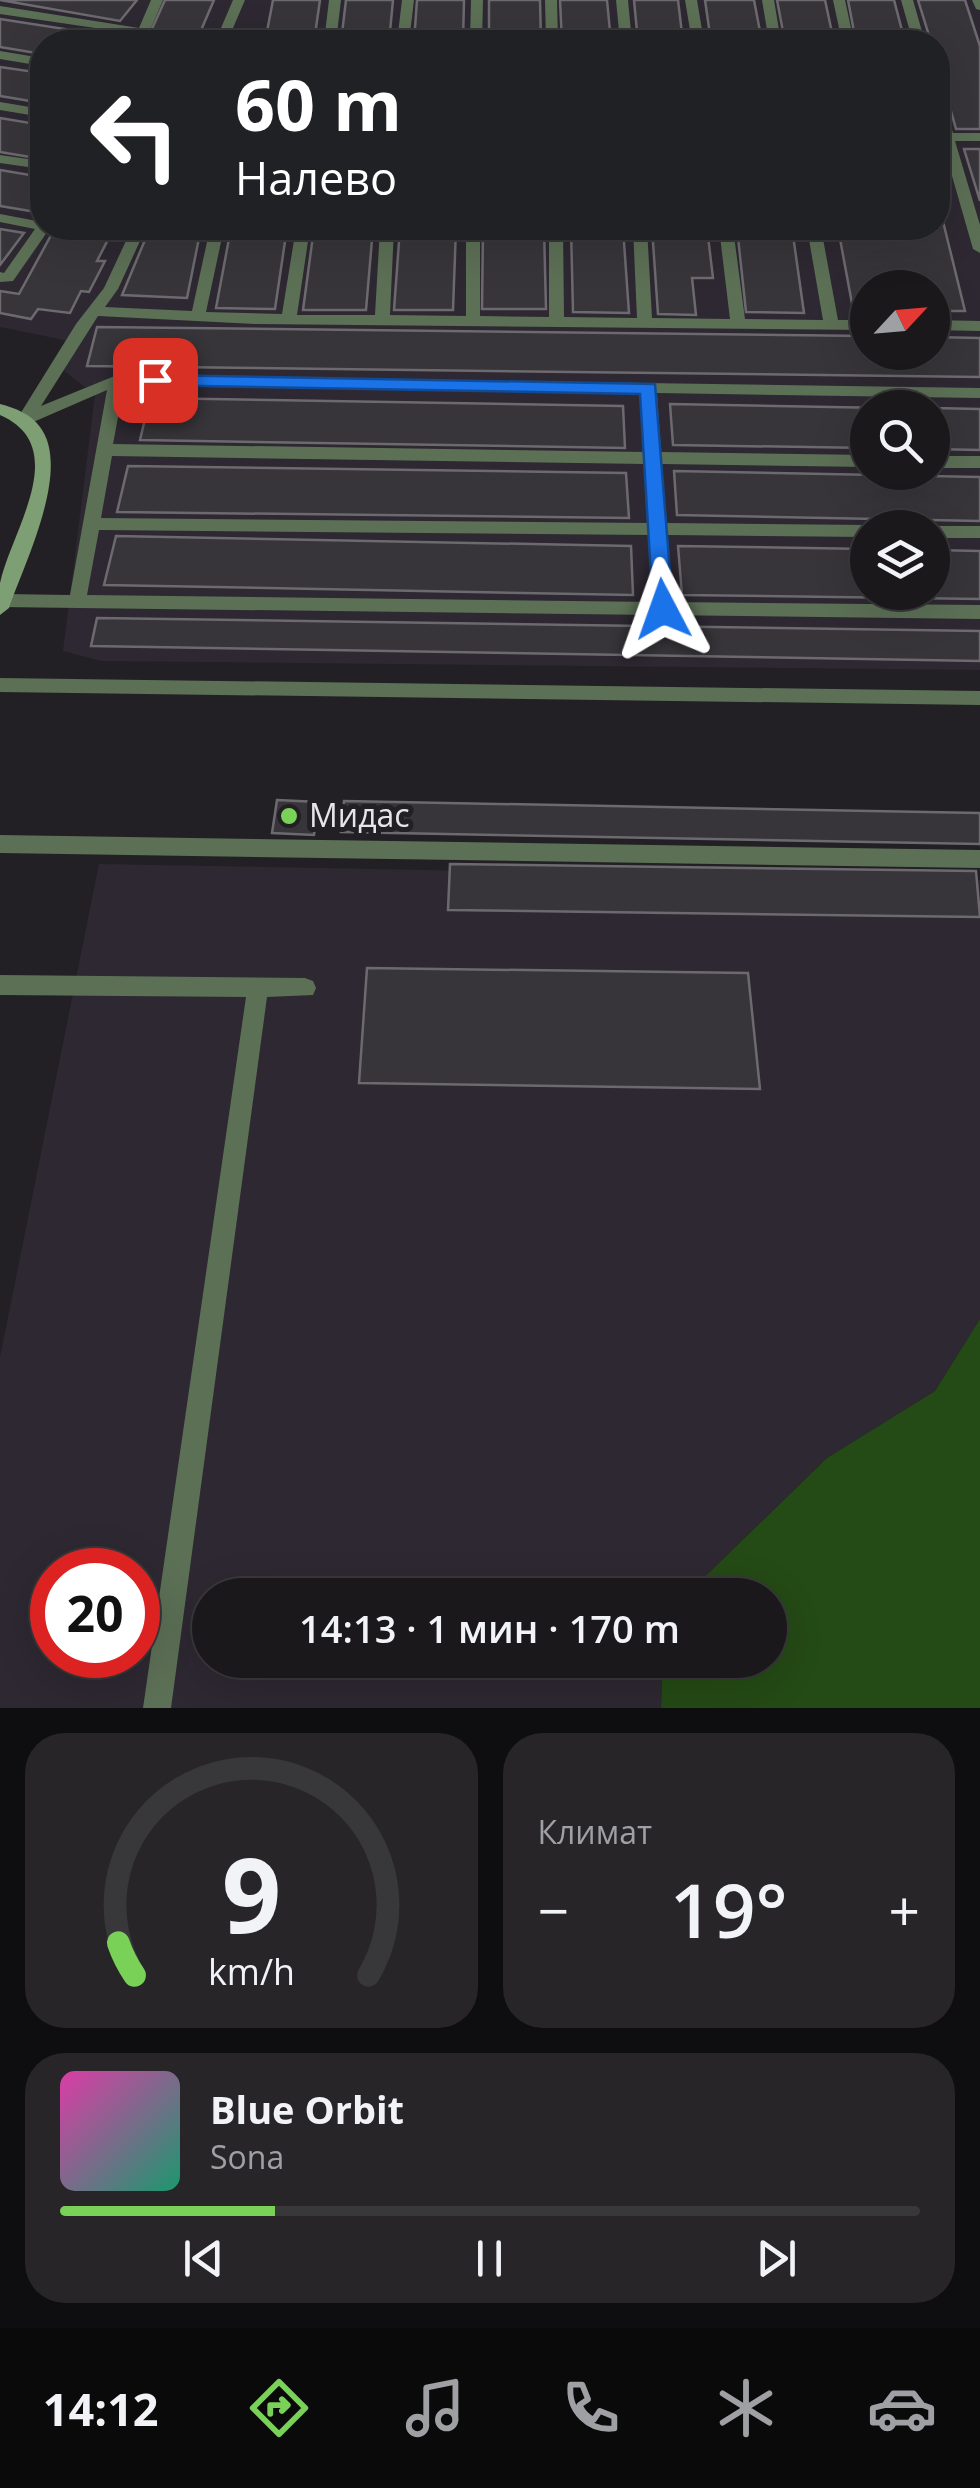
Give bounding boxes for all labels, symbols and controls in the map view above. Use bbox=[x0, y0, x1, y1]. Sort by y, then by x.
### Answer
text: 60 m bbox=[235, 56, 402, 152]
icon: left bbox=[70, 70, 200, 200]
text: Налево bbox=[235, 147, 397, 208]
north arrow bbox=[850, 270, 950, 370]
map controls bbox=[850, 270, 950, 610]
pin bbox=[113, 338, 198, 423]
icon: arrive bbox=[128, 353, 183, 408]
button: search bbox=[850, 390, 950, 490]
button: layers bbox=[850, 510, 950, 610]
position arrow bbox=[611, 557, 715, 661]
place label: Мидас bbox=[309, 793, 410, 836]
marker: Мидас bbox=[278, 805, 300, 827]
speed limit sign: 20 bbox=[30, 1548, 160, 1678]
text: 14:13 · 1 мин · 170 m bbox=[299, 1602, 680, 1654]
text: Климат bbox=[538, 1810, 652, 1853]
text: 9 bbox=[222, 1822, 281, 1963]
text: 19° bbox=[670, 1858, 788, 1960]
text: − bbox=[538, 1872, 569, 1947]
text: + bbox=[889, 1872, 920, 1947]
text: km/h bbox=[208, 1947, 295, 1995]
text: Blue Orbit bbox=[210, 2083, 404, 2135]
text: Sona bbox=[210, 2135, 284, 2178]
icon: previous bbox=[176, 2231, 231, 2286]
icon: pause bbox=[462, 2231, 517, 2286]
icon: next bbox=[749, 2231, 804, 2286]
icon: directions bbox=[244, 2373, 314, 2443]
icon: music bbox=[400, 2373, 470, 2443]
icon: phone bbox=[556, 2373, 626, 2443]
icon: climate bbox=[711, 2373, 781, 2443]
icon: car bbox=[867, 2373, 937, 2443]
text: 14:12 bbox=[43, 2378, 159, 2439]

